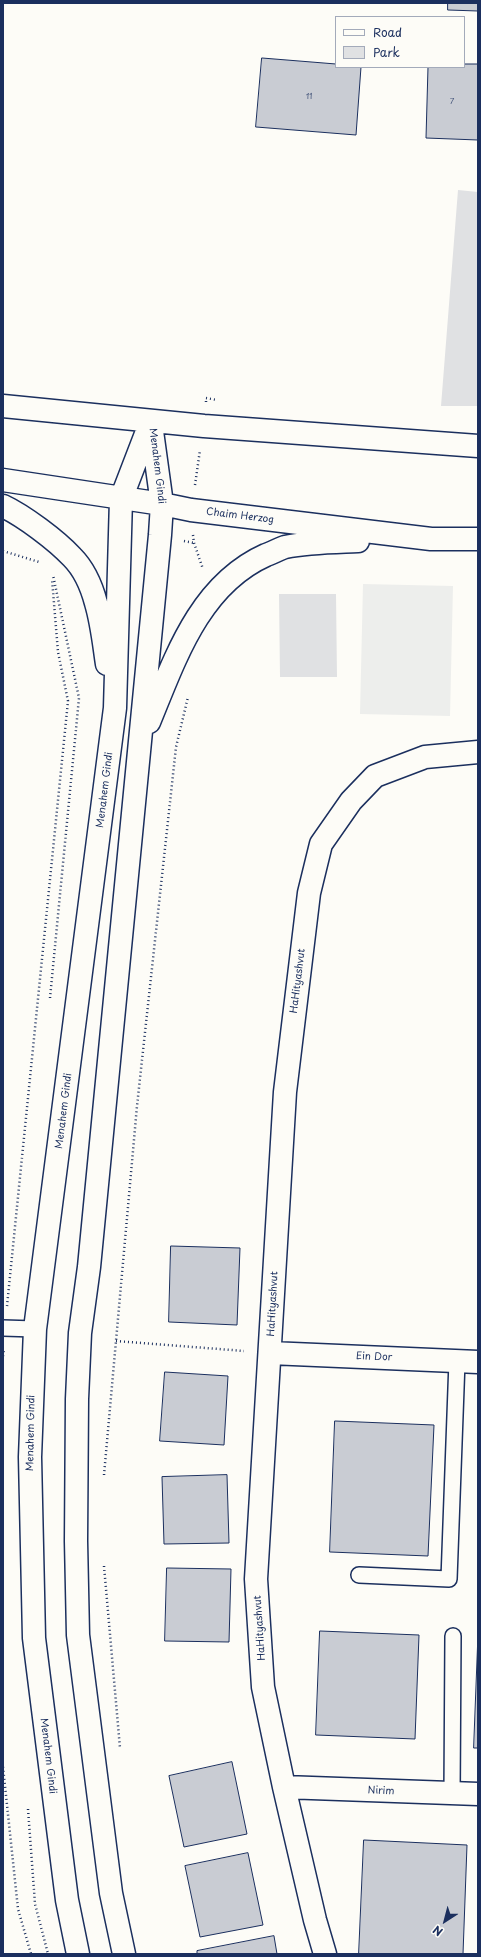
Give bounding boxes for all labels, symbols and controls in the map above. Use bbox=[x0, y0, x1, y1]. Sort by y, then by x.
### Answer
legend bbox=[335, 16, 465, 68]
text: Road bbox=[373, 23, 402, 41]
text: Park bbox=[373, 43, 400, 61]
house number: 11 bbox=[306, 92, 312, 102]
house number: 7 bbox=[450, 97, 454, 107]
street label: Menahem Gindi bbox=[146, 427, 168, 505]
street label: Chaim Herzog bbox=[205, 506, 275, 526]
street label: Menahem Gindi bbox=[94, 751, 116, 829]
street label: HaHityashvut bbox=[288, 948, 308, 1014]
street label: Menahem Gindi bbox=[53, 1072, 75, 1150]
street label: HaHityashvut bbox=[265, 1271, 281, 1337]
street label: Ein Dor bbox=[356, 1350, 392, 1364]
street label: Menahem Gindi bbox=[24, 1395, 38, 1471]
street label: HaHityashvut bbox=[252, 1595, 268, 1661]
street label: Menahem Gindi bbox=[37, 1717, 59, 1795]
street label: Nirim bbox=[367, 1785, 395, 1797]
north arrow bbox=[425, 1901, 465, 1941]
text: N bbox=[429, 1922, 446, 1941]

